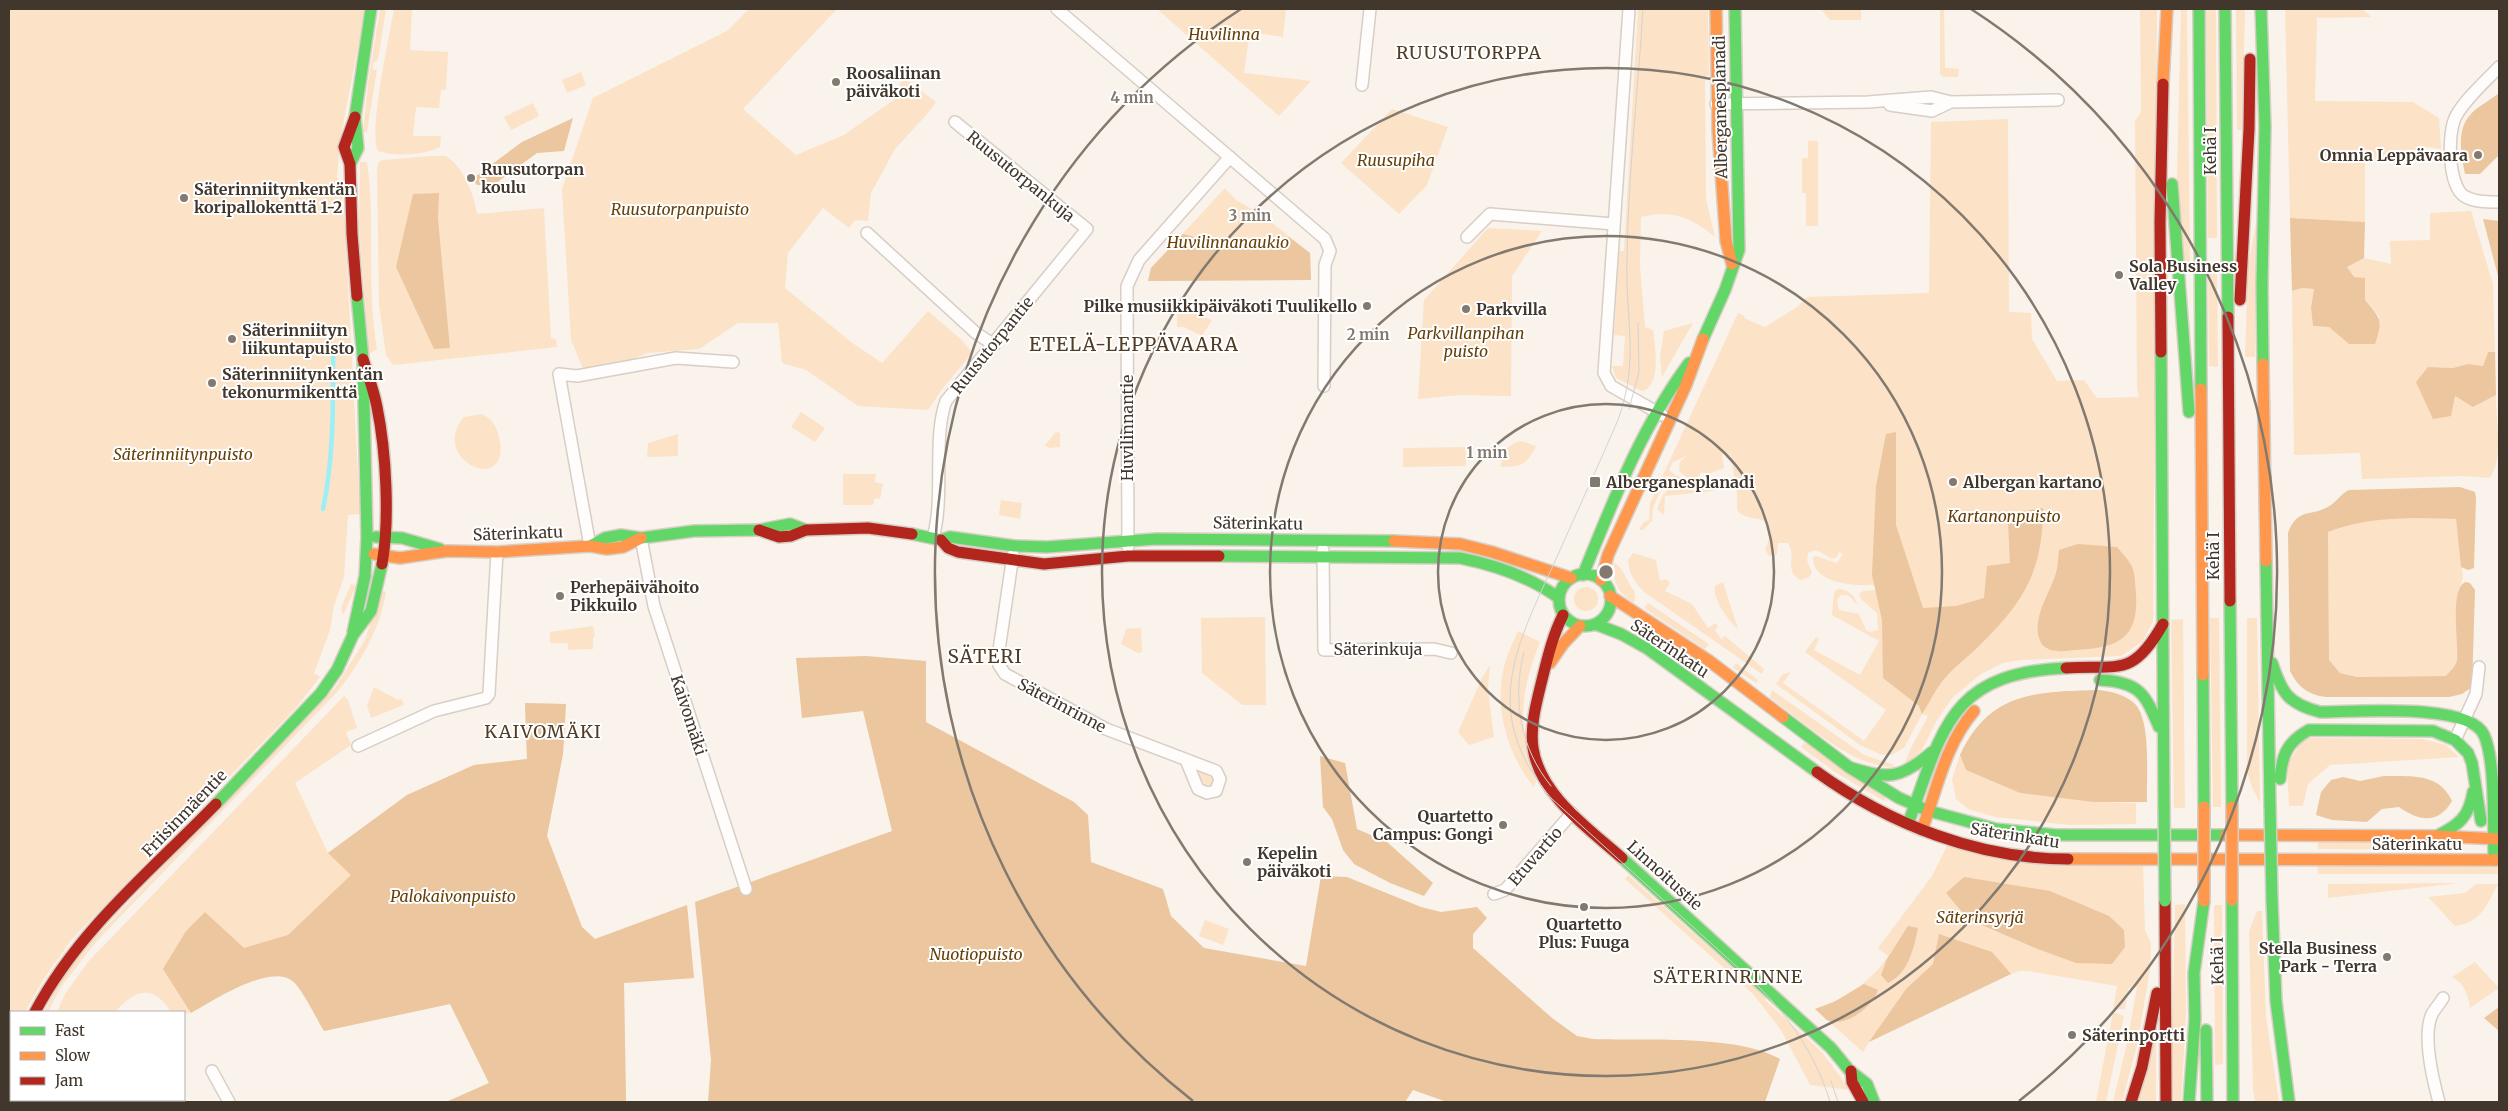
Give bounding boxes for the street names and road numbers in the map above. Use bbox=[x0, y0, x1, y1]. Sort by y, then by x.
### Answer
street label: Alberganesplanadi bbox=[1709, 35, 1731, 180]
street label: Ruusutorpankuja bbox=[963, 126, 1079, 226]
street label: Kehä I bbox=[2200, 127, 2220, 175]
street label: Ruusutorpantie bbox=[947, 292, 1037, 398]
street label: Huvilinnantie bbox=[1117, 375, 1137, 481]
street label: Säterinkatu bbox=[1213, 512, 1303, 534]
street label: Säterinkatu bbox=[472, 521, 564, 545]
street label: Kehä I bbox=[2203, 532, 2223, 580]
street label: Säterinkatu bbox=[1627, 614, 1713, 682]
street label: Säterinkuja bbox=[1334, 639, 1423, 659]
street label: Kaivomäki bbox=[667, 672, 711, 758]
street label: Säterinrinne bbox=[1014, 673, 1110, 737]
street label: Friisinmäentie bbox=[137, 765, 231, 861]
street label: Säterinkatu bbox=[1969, 818, 2061, 852]
street label: Etuvartio bbox=[1504, 822, 1566, 890]
street label: Säterinkatu bbox=[2372, 834, 2462, 854]
street label: Linnoitustie bbox=[1623, 836, 1707, 914]
street label: Kehä I bbox=[2207, 937, 2227, 985]

